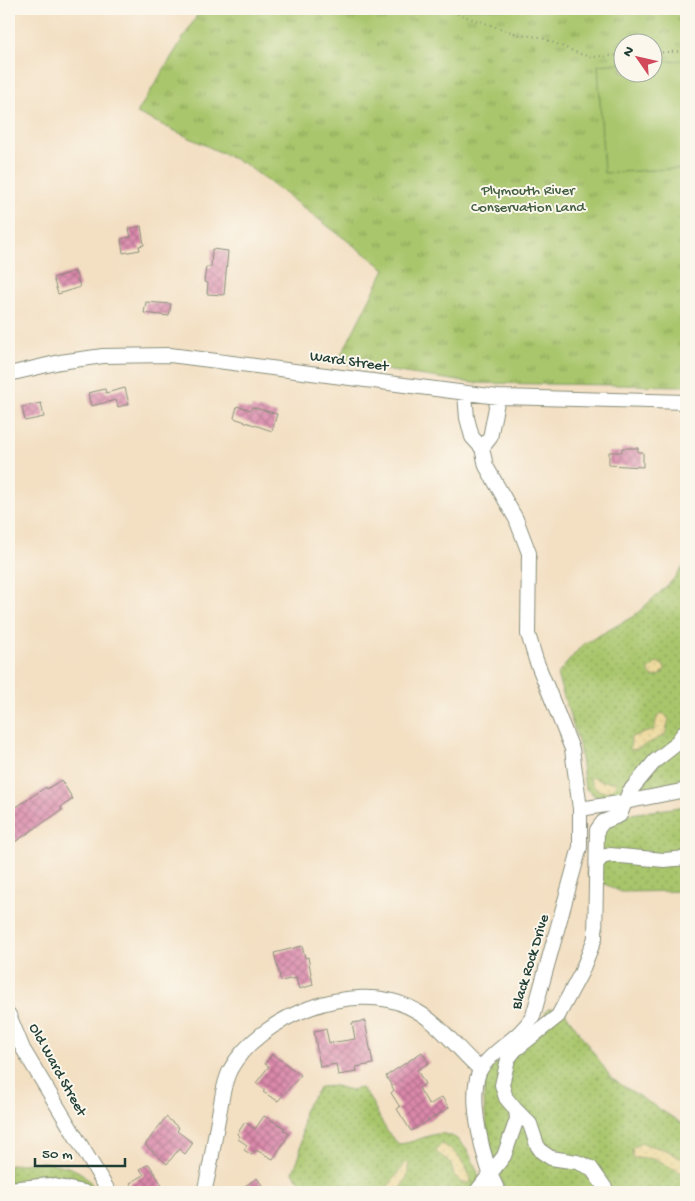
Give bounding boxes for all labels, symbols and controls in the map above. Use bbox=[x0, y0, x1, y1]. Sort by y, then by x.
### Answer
north arrow bbox=[612, 32, 662, 82]
text: N bbox=[620, 44, 639, 61]
park label: Plymouth River Conservation Land bbox=[471, 182, 586, 217]
street label: Ward Street bbox=[309, 348, 391, 377]
street label: Black Rock Drive bbox=[508, 912, 554, 1013]
street label: Old Ward Street bbox=[24, 1020, 91, 1121]
scale bar bbox=[35, 1136, 125, 1168]
text: 50 m bbox=[42, 1146, 73, 1164]

